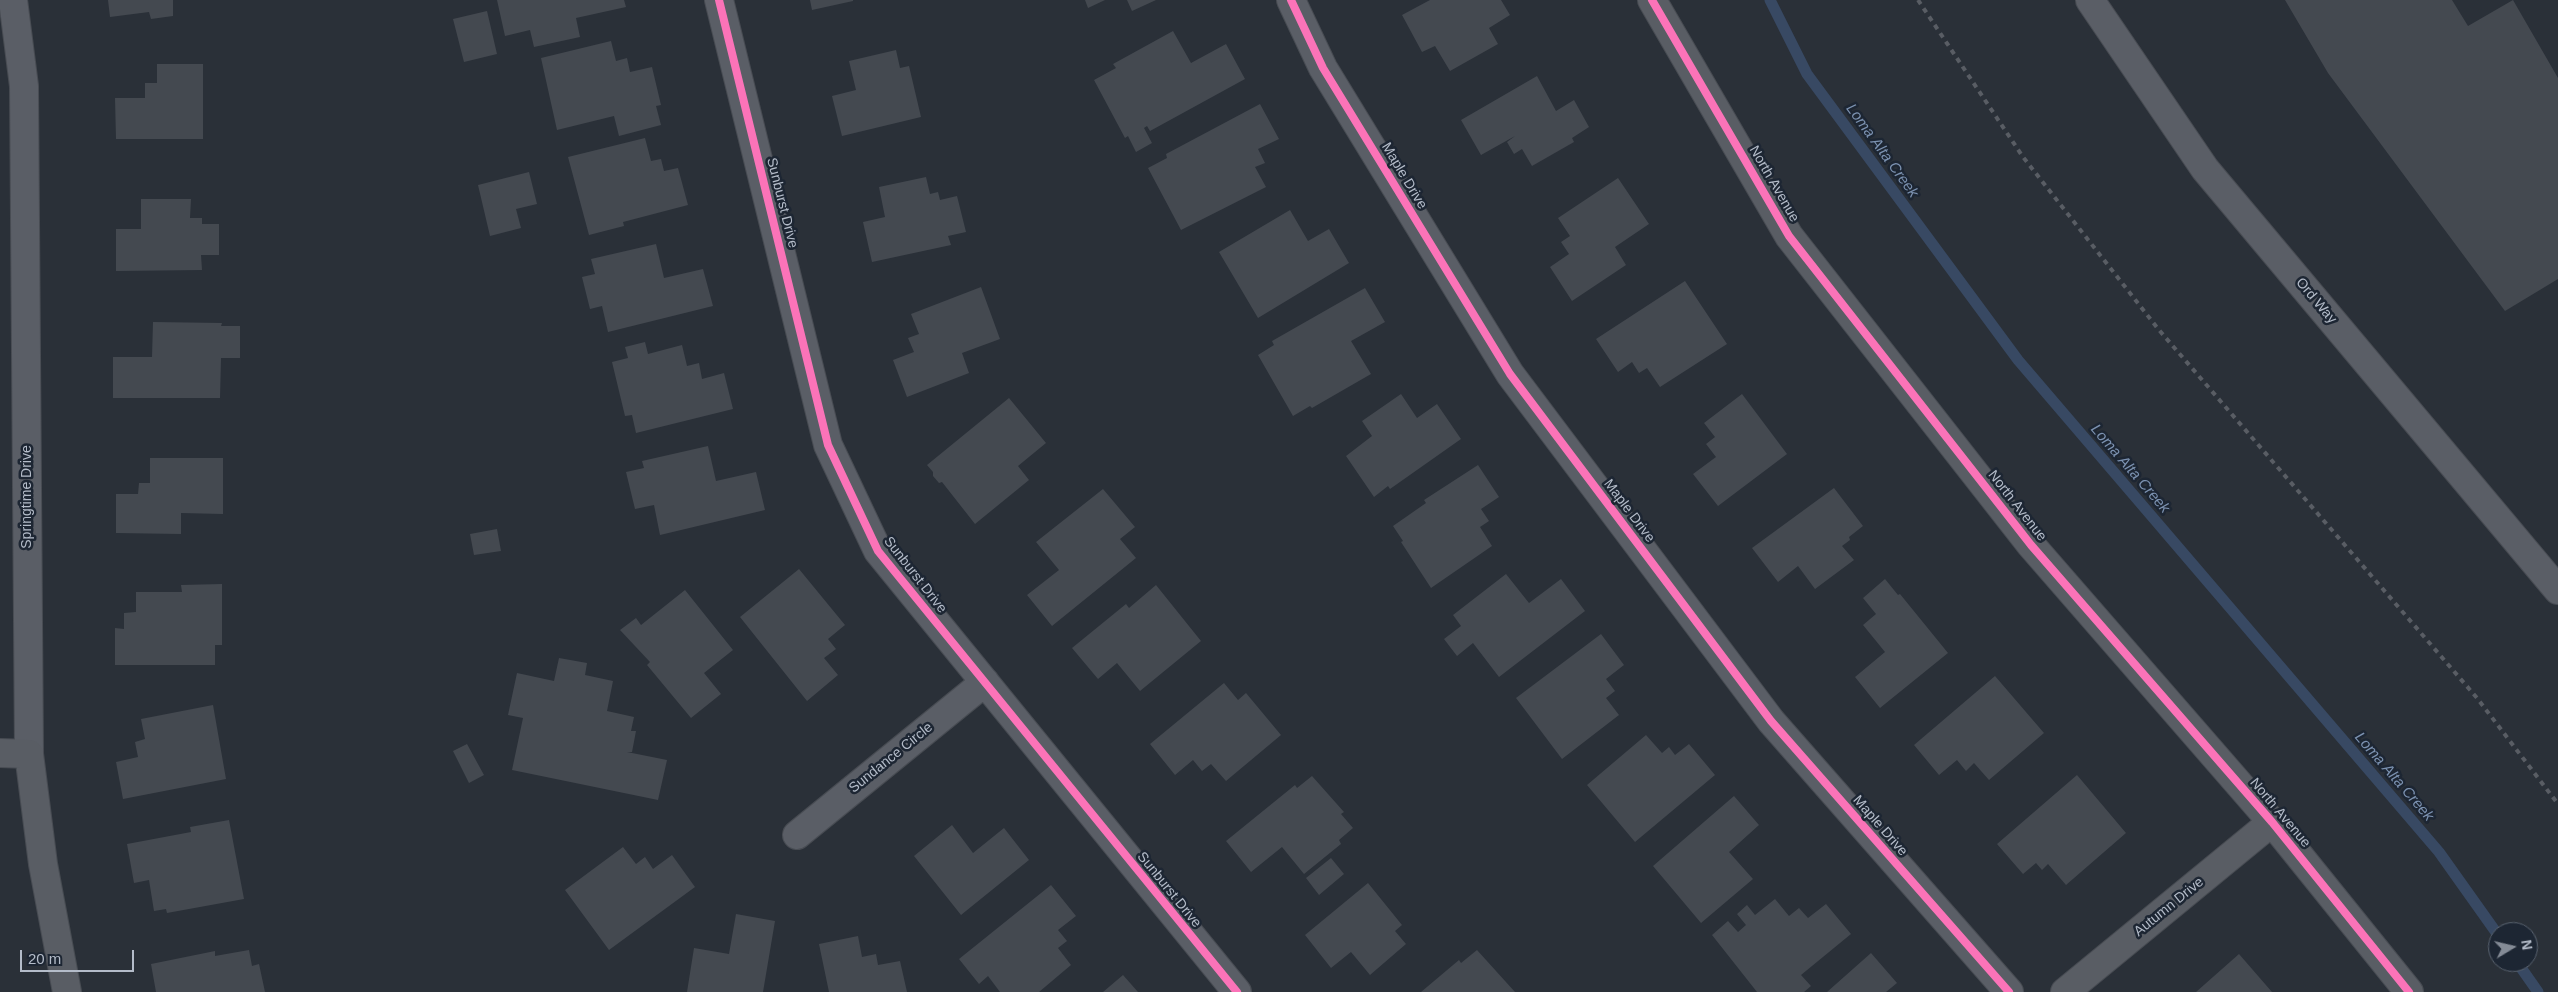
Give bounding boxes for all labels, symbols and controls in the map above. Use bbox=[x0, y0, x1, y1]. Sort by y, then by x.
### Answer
water label: Loma Alta Creek bbox=[1842, 101, 1922, 201]
street label: Maple Drive bbox=[1378, 140, 1430, 212]
street label: North Avenue bbox=[1745, 143, 1803, 225]
street label: Sunburst Drive bbox=[763, 156, 801, 250]
street label: Ord Way bbox=[2292, 275, 2340, 327]
water label: Loma Alta Creek bbox=[2087, 421, 2173, 517]
street label: Springtime Drive bbox=[19, 445, 35, 549]
street label: North Avenue bbox=[1984, 467, 2050, 545]
street label: Maple Drive bbox=[1600, 476, 1658, 546]
street label: Sunburst Drive bbox=[880, 533, 950, 617]
street label: Sundance Circle bbox=[846, 719, 936, 797]
water label: Loma Alta Creek bbox=[2351, 729, 2437, 825]
street label: North Avenue bbox=[2246, 775, 2314, 851]
street label: Maple Drive bbox=[1849, 792, 1911, 860]
street label: Sunburst Drive bbox=[1133, 849, 1205, 931]
street label: Autumn Drive bbox=[2131, 874, 2207, 940]
north arrow bbox=[2488, 922, 2538, 972]
text: N bbox=[2518, 939, 2536, 951]
scale bar bbox=[22, 940, 136, 972]
text: 20 m bbox=[28, 950, 61, 967]

